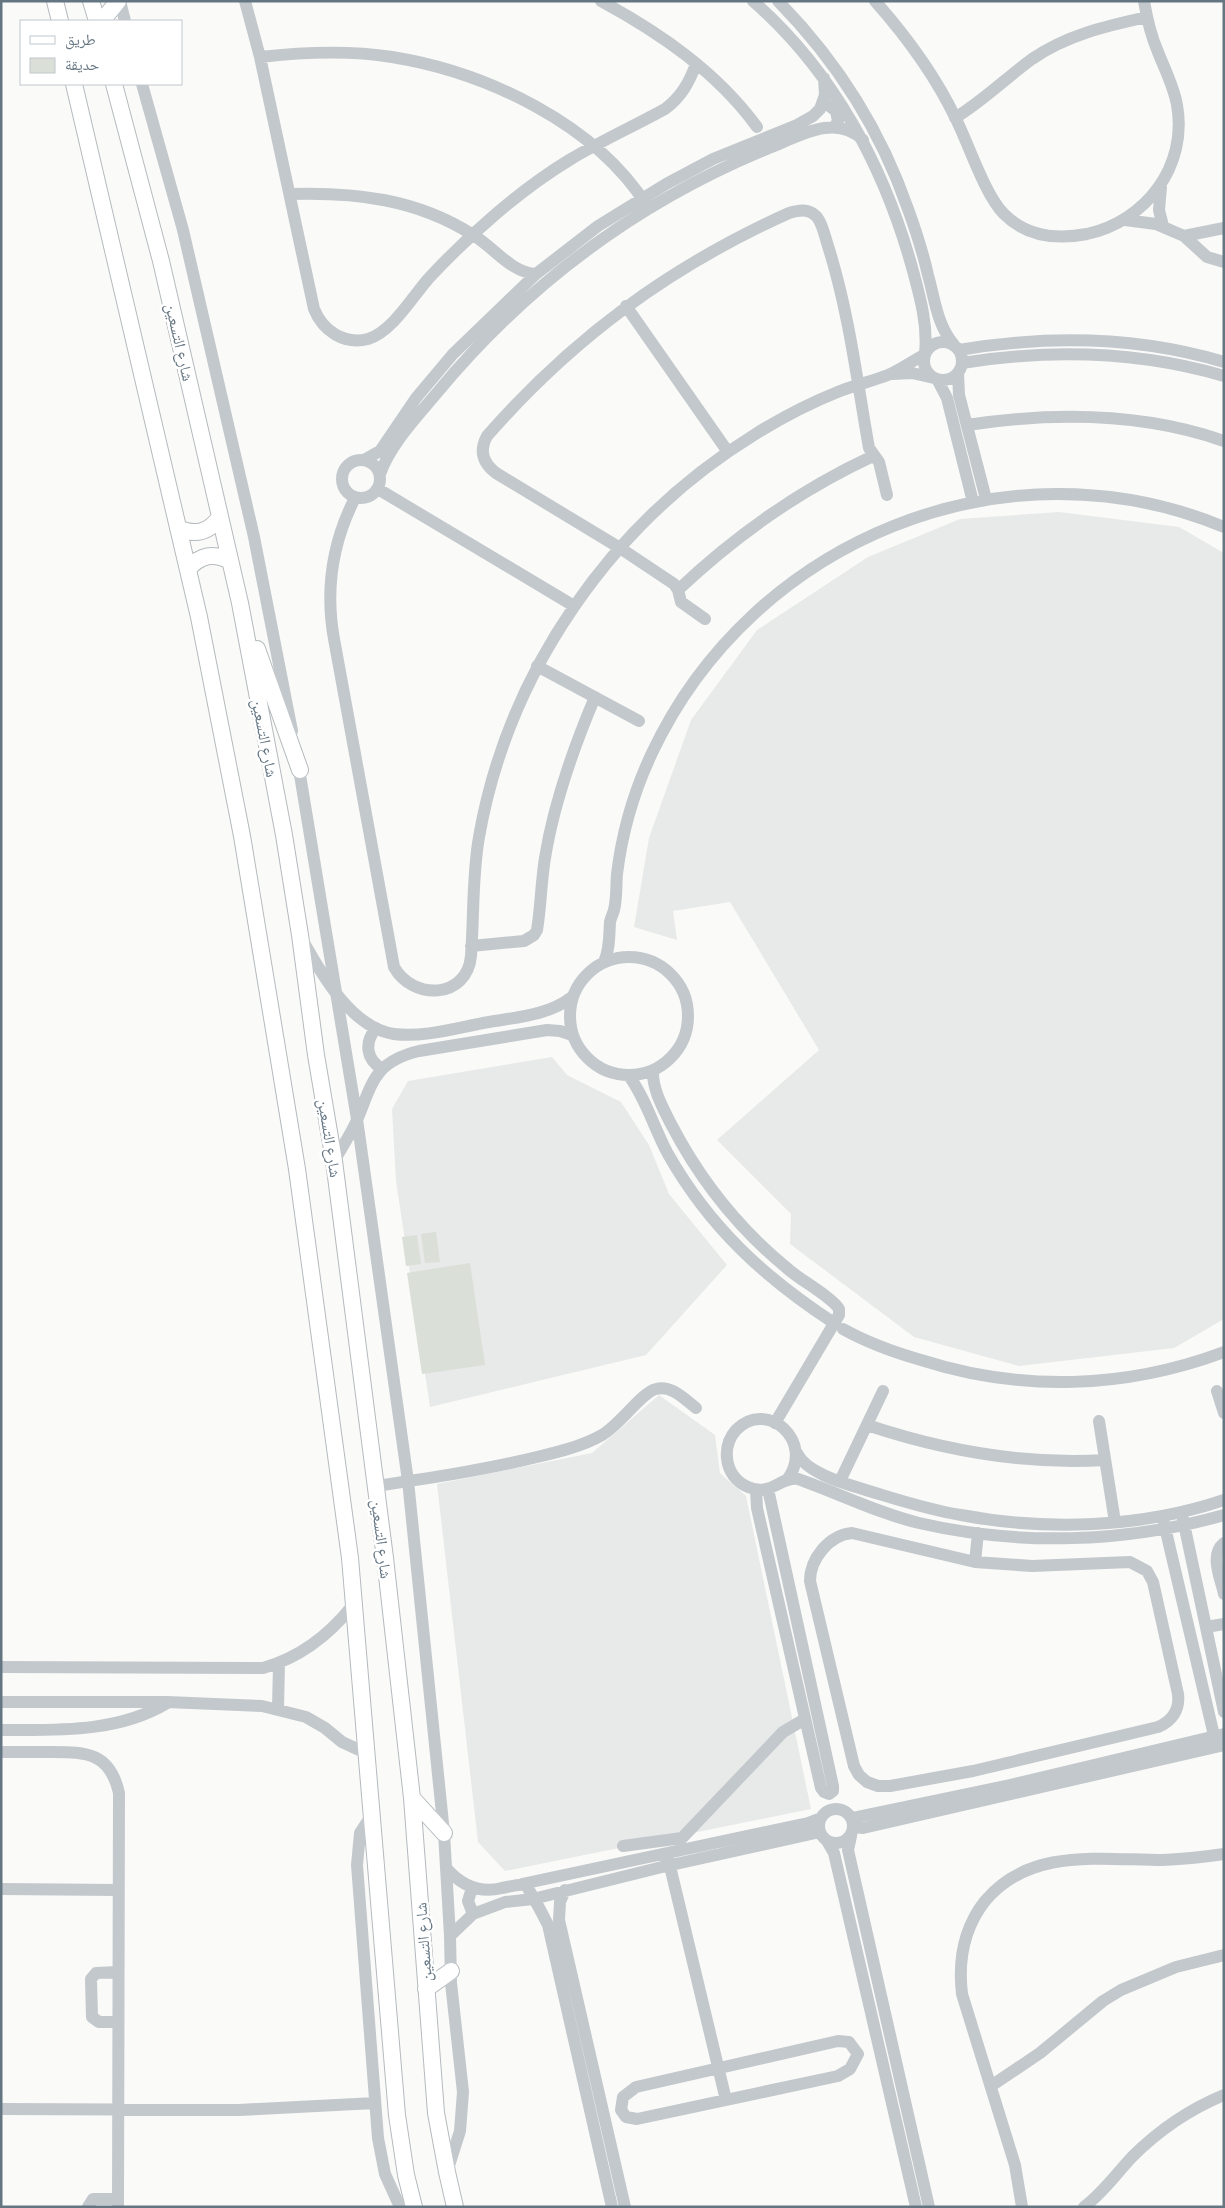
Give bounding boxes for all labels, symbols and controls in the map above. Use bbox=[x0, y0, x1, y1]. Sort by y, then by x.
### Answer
legend bbox=[20, 20, 182, 85]
text: طريق bbox=[65, 29, 96, 50]
text: حديقة bbox=[65, 54, 100, 75]
street label: شارع التسعين bbox=[160, 301, 200, 383]
street label: شارع التسعين bbox=[247, 697, 283, 779]
street label: شارع التسعين bbox=[313, 1097, 347, 1179]
street label: شارع التسعين bbox=[366, 1498, 398, 1580]
street label: شارع التسعين bbox=[409, 1902, 437, 1982]

